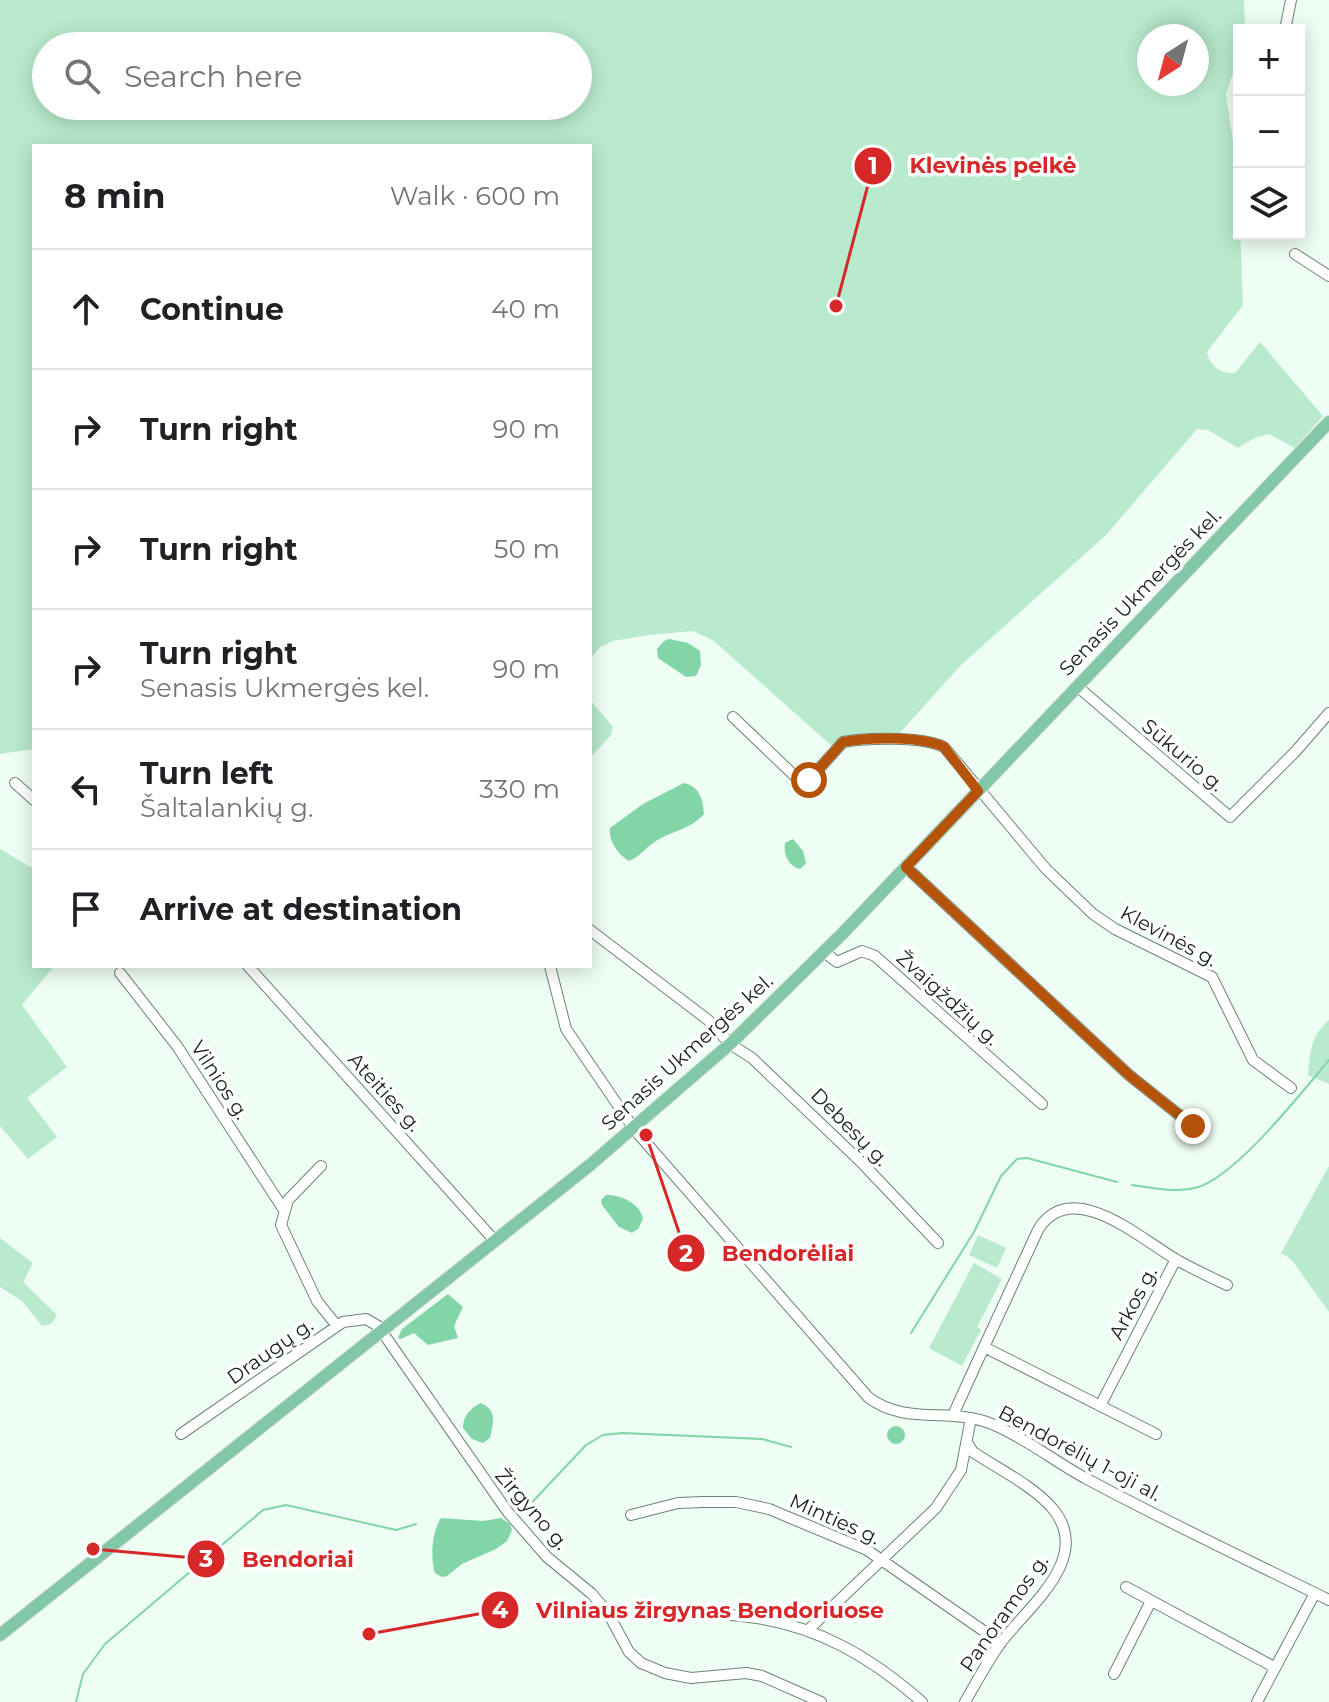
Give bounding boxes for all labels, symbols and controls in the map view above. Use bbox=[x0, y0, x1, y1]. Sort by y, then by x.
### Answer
north arrow bbox=[1137, 24, 1209, 96]
map controls bbox=[1233, 24, 1305, 240]
button: + bbox=[1233, 24, 1305, 96]
search box bbox=[32, 32, 592, 120]
icon: search bbox=[60, 54, 104, 98]
text: Search here bbox=[124, 58, 302, 95]
button: − bbox=[1233, 96, 1305, 168]
callout: Klevinės pelkė bbox=[853, 143, 1092, 189]
text: 1 bbox=[868, 151, 878, 180]
text: Klevinės pelkė bbox=[910, 152, 1077, 179]
button: layers bbox=[1233, 168, 1305, 240]
text: 8 min bbox=[64, 175, 165, 217]
text: Walk · 600 m bbox=[390, 180, 560, 212]
icon: ahead bbox=[64, 287, 108, 331]
text: Continue bbox=[140, 291, 284, 328]
text: 40 m bbox=[491, 293, 560, 325]
icon: right bbox=[64, 407, 108, 451]
text: Turn right bbox=[140, 411, 297, 448]
text: 90 m bbox=[493, 413, 560, 445]
street label: Senasis Ukmergės kel. bbox=[1054, 504, 1226, 680]
icon: right bbox=[64, 527, 108, 571]
text: Turn right bbox=[140, 531, 297, 568]
text: 50 m bbox=[494, 533, 560, 565]
text: Turn right bbox=[140, 635, 297, 672]
icon: right bbox=[64, 647, 108, 691]
text: 90 m bbox=[493, 653, 560, 685]
text: Senasis Ukmergės kel. bbox=[140, 672, 429, 704]
street label: Sūkurio g. bbox=[1137, 714, 1229, 796]
text: Turn left bbox=[140, 755, 273, 792]
route start bbox=[791, 762, 827, 798]
icon: left bbox=[64, 767, 108, 811]
text: 330 m bbox=[479, 773, 560, 805]
text: Šaltalankių g. bbox=[140, 792, 314, 824]
icon: arrive bbox=[64, 887, 108, 931]
text: Arrive at destination bbox=[140, 891, 462, 928]
street label: Klevinės g. bbox=[1116, 900, 1222, 972]
street label: Žvaigždžių g. bbox=[892, 946, 1004, 1050]
street label: Senasis Ukmergės kel. bbox=[596, 969, 778, 1135]
street label: Vilnios g. bbox=[186, 1036, 254, 1124]
street label: Ateities g. bbox=[343, 1048, 427, 1136]
street label: Debesų g. bbox=[806, 1083, 894, 1171]
route end bbox=[1175, 1108, 1211, 1144]
callout: Bendorėliai bbox=[666, 1230, 870, 1276]
text: 2 bbox=[679, 1239, 693, 1268]
text: Bendorėliai bbox=[722, 1240, 854, 1267]
street label: Arkos g. bbox=[1104, 1262, 1162, 1344]
street label: Draugų g. bbox=[222, 1313, 318, 1389]
street label: Bendorėlių 1-oji al. bbox=[994, 1400, 1166, 1506]
street label: Žirgyno g. bbox=[490, 1463, 574, 1555]
street label: Minties g. bbox=[786, 1488, 884, 1550]
callout: Bendoriai bbox=[186, 1536, 370, 1582]
text: 3 bbox=[198, 1544, 213, 1573]
text: Bendoriai bbox=[242, 1546, 354, 1573]
street label: Panoramos g. bbox=[955, 1550, 1053, 1676]
callout: Vilniaus žirgynas Bendoriuose bbox=[480, 1587, 900, 1633]
text: 4 bbox=[492, 1595, 509, 1624]
text: Vilniaus žirgynas Bendoriuose bbox=[535, 1597, 884, 1624]

